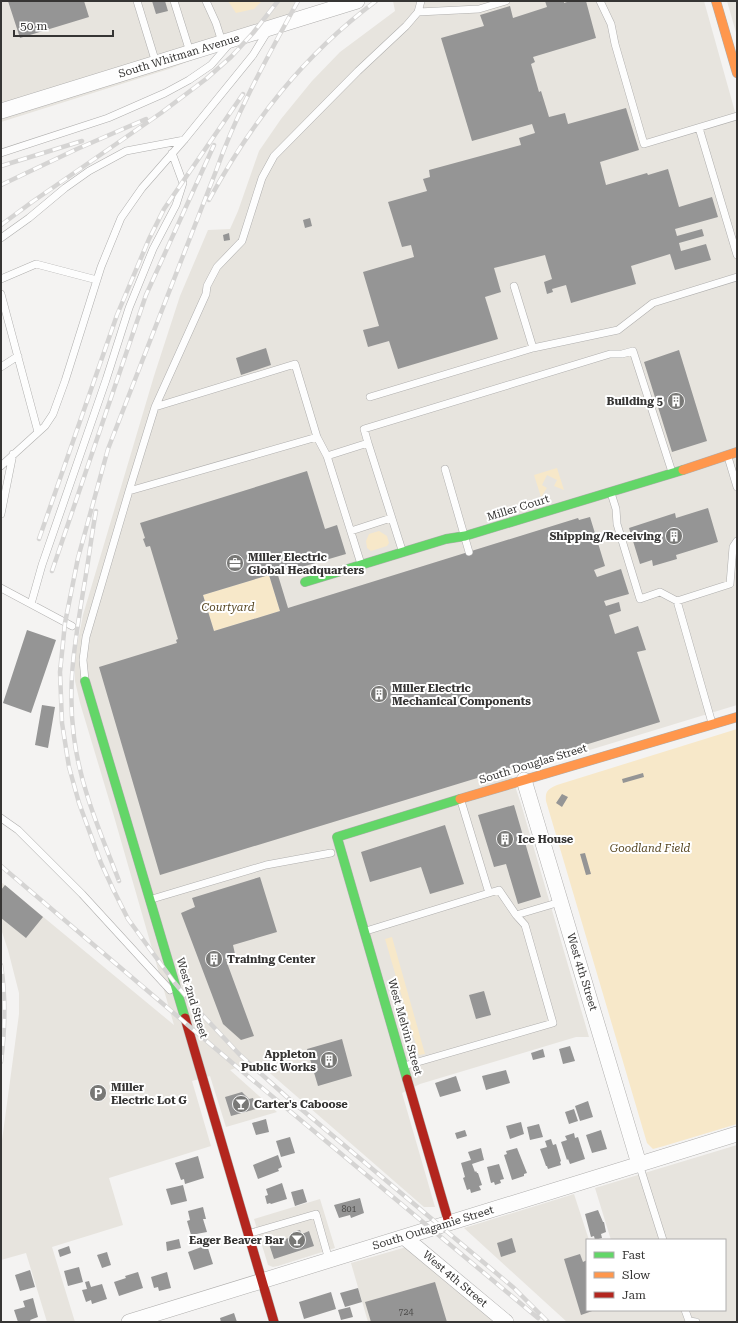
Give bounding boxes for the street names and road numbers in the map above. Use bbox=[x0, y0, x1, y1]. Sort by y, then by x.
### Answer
street label: South Whitman Avenue bbox=[117, 31, 241, 81]
street label: Miller Court bbox=[485, 492, 551, 524]
street label: South Douglas Street bbox=[478, 741, 588, 787]
street label: West 4th Street bbox=[564, 932, 600, 1012]
street label: West 2nd Street bbox=[174, 956, 210, 1040]
street label: West Melvin Street bbox=[385, 977, 425, 1077]
street label: South Outagamie Street bbox=[371, 1203, 495, 1253]
street label: West 4th Street bbox=[420, 1248, 490, 1310]

